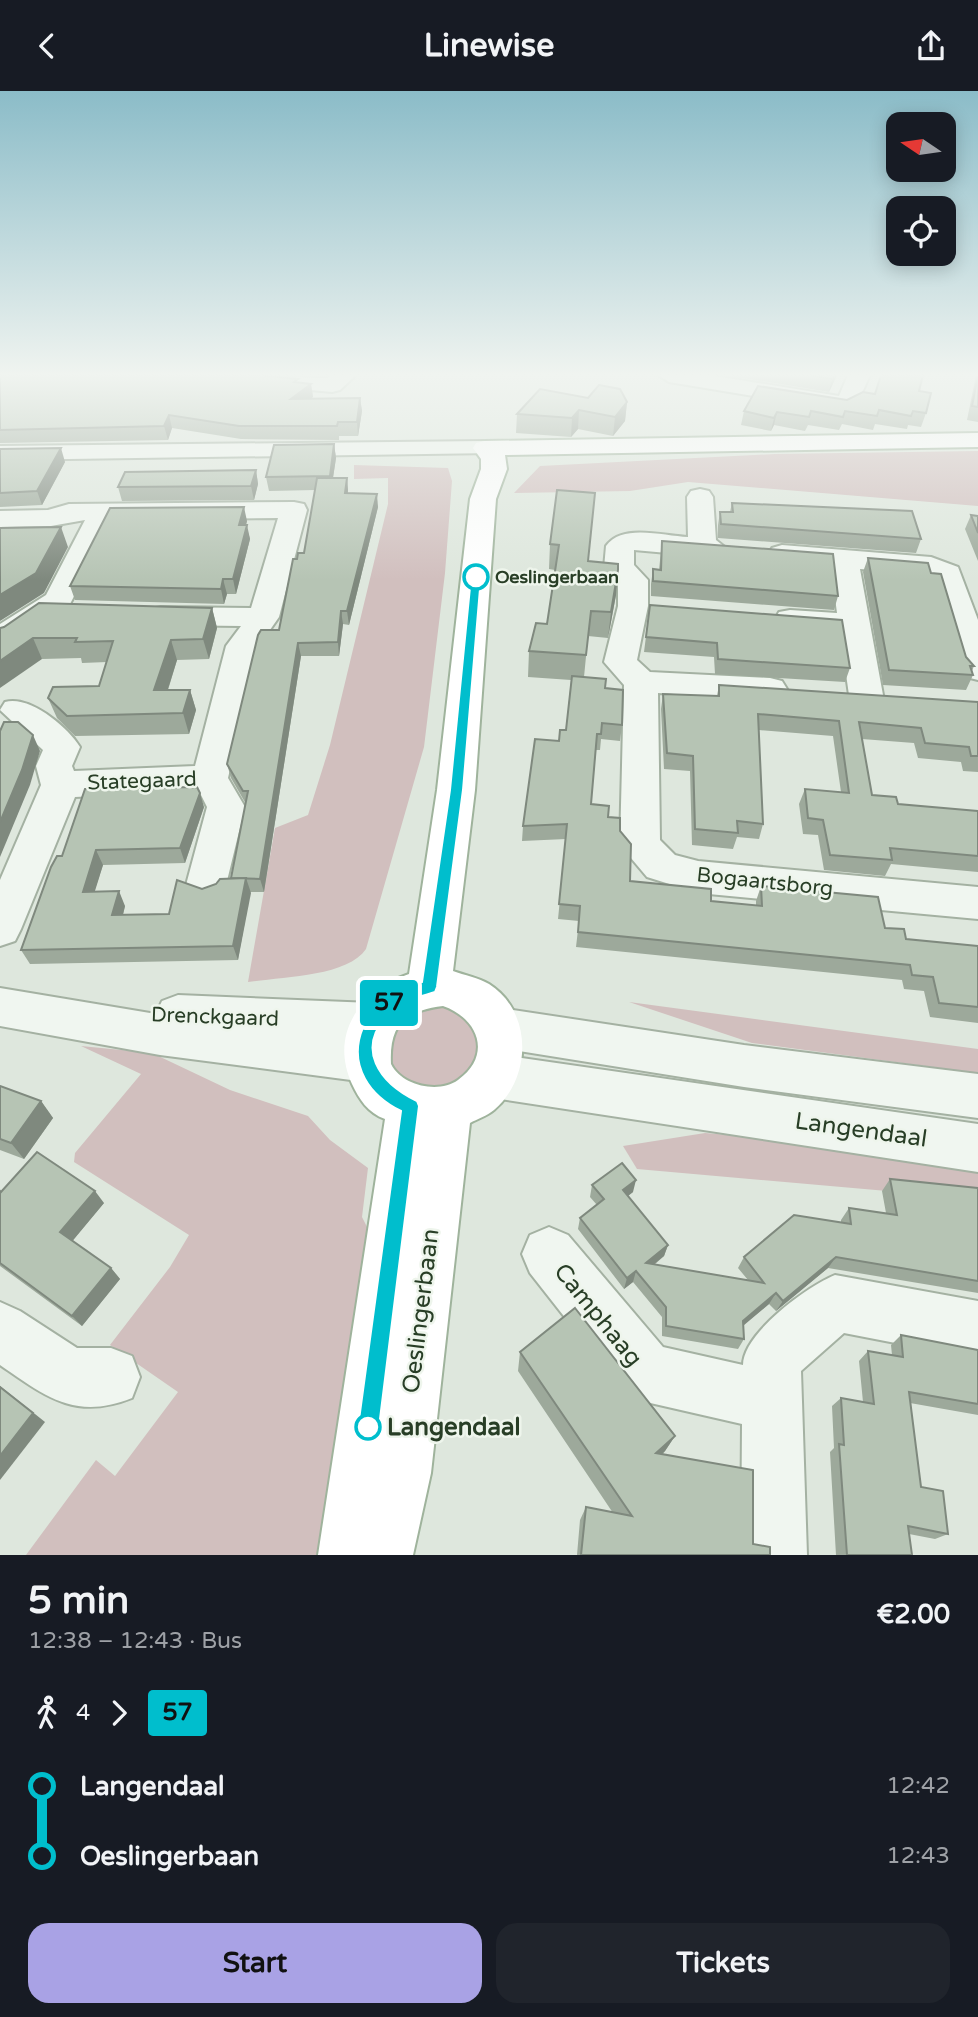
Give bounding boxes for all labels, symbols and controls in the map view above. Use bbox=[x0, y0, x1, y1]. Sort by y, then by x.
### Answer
icon: back bbox=[28, 27, 66, 65]
text: Linewise bbox=[424, 27, 554, 65]
icon: share bbox=[912, 27, 950, 65]
north arrow bbox=[886, 112, 956, 182]
map controls bbox=[886, 112, 956, 266]
button: locate bbox=[886, 196, 956, 266]
marker: Oeslingerbaan bbox=[463, 564, 489, 590]
place label: Oeslingerbaan bbox=[495, 566, 619, 588]
street label: Stategaard bbox=[87, 767, 197, 795]
street label: Bogaartsborg bbox=[695, 862, 835, 902]
line badge: 57 bbox=[358, 980, 420, 1026]
text: 57 bbox=[374, 988, 404, 1017]
street label: Drenckgaard bbox=[150, 1002, 280, 1032]
street label: Langendaal bbox=[793, 1106, 929, 1154]
street label: Oeslingerbaan bbox=[397, 1227, 445, 1395]
street label: Camphaag bbox=[548, 1258, 648, 1372]
place label: Langendaal bbox=[387, 1413, 520, 1442]
marker: Langendaal bbox=[355, 1414, 381, 1440]
text: 5 min bbox=[28, 1578, 129, 1624]
text: €2.00 bbox=[877, 1599, 950, 1630]
text: 12:38 – 12:43 · Bus bbox=[28, 1627, 242, 1655]
icon: walk bbox=[28, 1694, 66, 1732]
icon: forward bbox=[100, 1694, 138, 1732]
text: 57 bbox=[162, 1698, 193, 1727]
text: 4 bbox=[76, 1699, 90, 1727]
text: Langendaal bbox=[80, 1771, 224, 1802]
text: 12:42 bbox=[886, 1772, 950, 1800]
text: Oeslingerbaan bbox=[80, 1841, 259, 1872]
text: 12:43 bbox=[886, 1842, 950, 1870]
button: Start bbox=[28, 1923, 482, 2003]
button: Tickets bbox=[496, 1923, 950, 2003]

